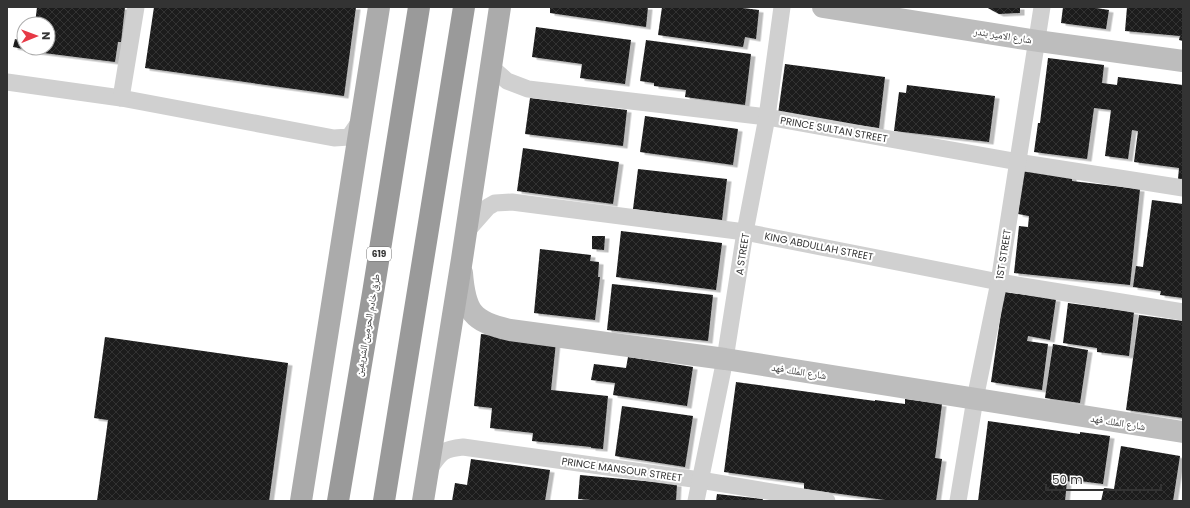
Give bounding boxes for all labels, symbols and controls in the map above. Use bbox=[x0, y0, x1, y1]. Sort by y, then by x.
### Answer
north arrow bbox=[16, 16, 56, 56]
street label: شارع الامير بندر bbox=[972, 23, 1033, 48]
text: N bbox=[38, 32, 54, 40]
street label: PRINCE SULTAN STREET bbox=[779, 113, 889, 146]
street label: 1ST STREET bbox=[992, 228, 1015, 280]
street label: KING ABDULLAH STREET bbox=[763, 229, 875, 265]
street label: A STREET bbox=[732, 231, 753, 276]
road number: 619 bbox=[367, 247, 391, 261]
street label: طرق خادم الحرمين الشريفين bbox=[351, 272, 384, 378]
street label: شارع الملك فهد bbox=[770, 360, 828, 383]
street label: شارع الملك فهد bbox=[1089, 411, 1147, 434]
street label: PRINCE MANSOUR STREET bbox=[561, 454, 684, 485]
scale bar bbox=[1046, 466, 1161, 492]
text: 50 m bbox=[1052, 471, 1083, 488]

